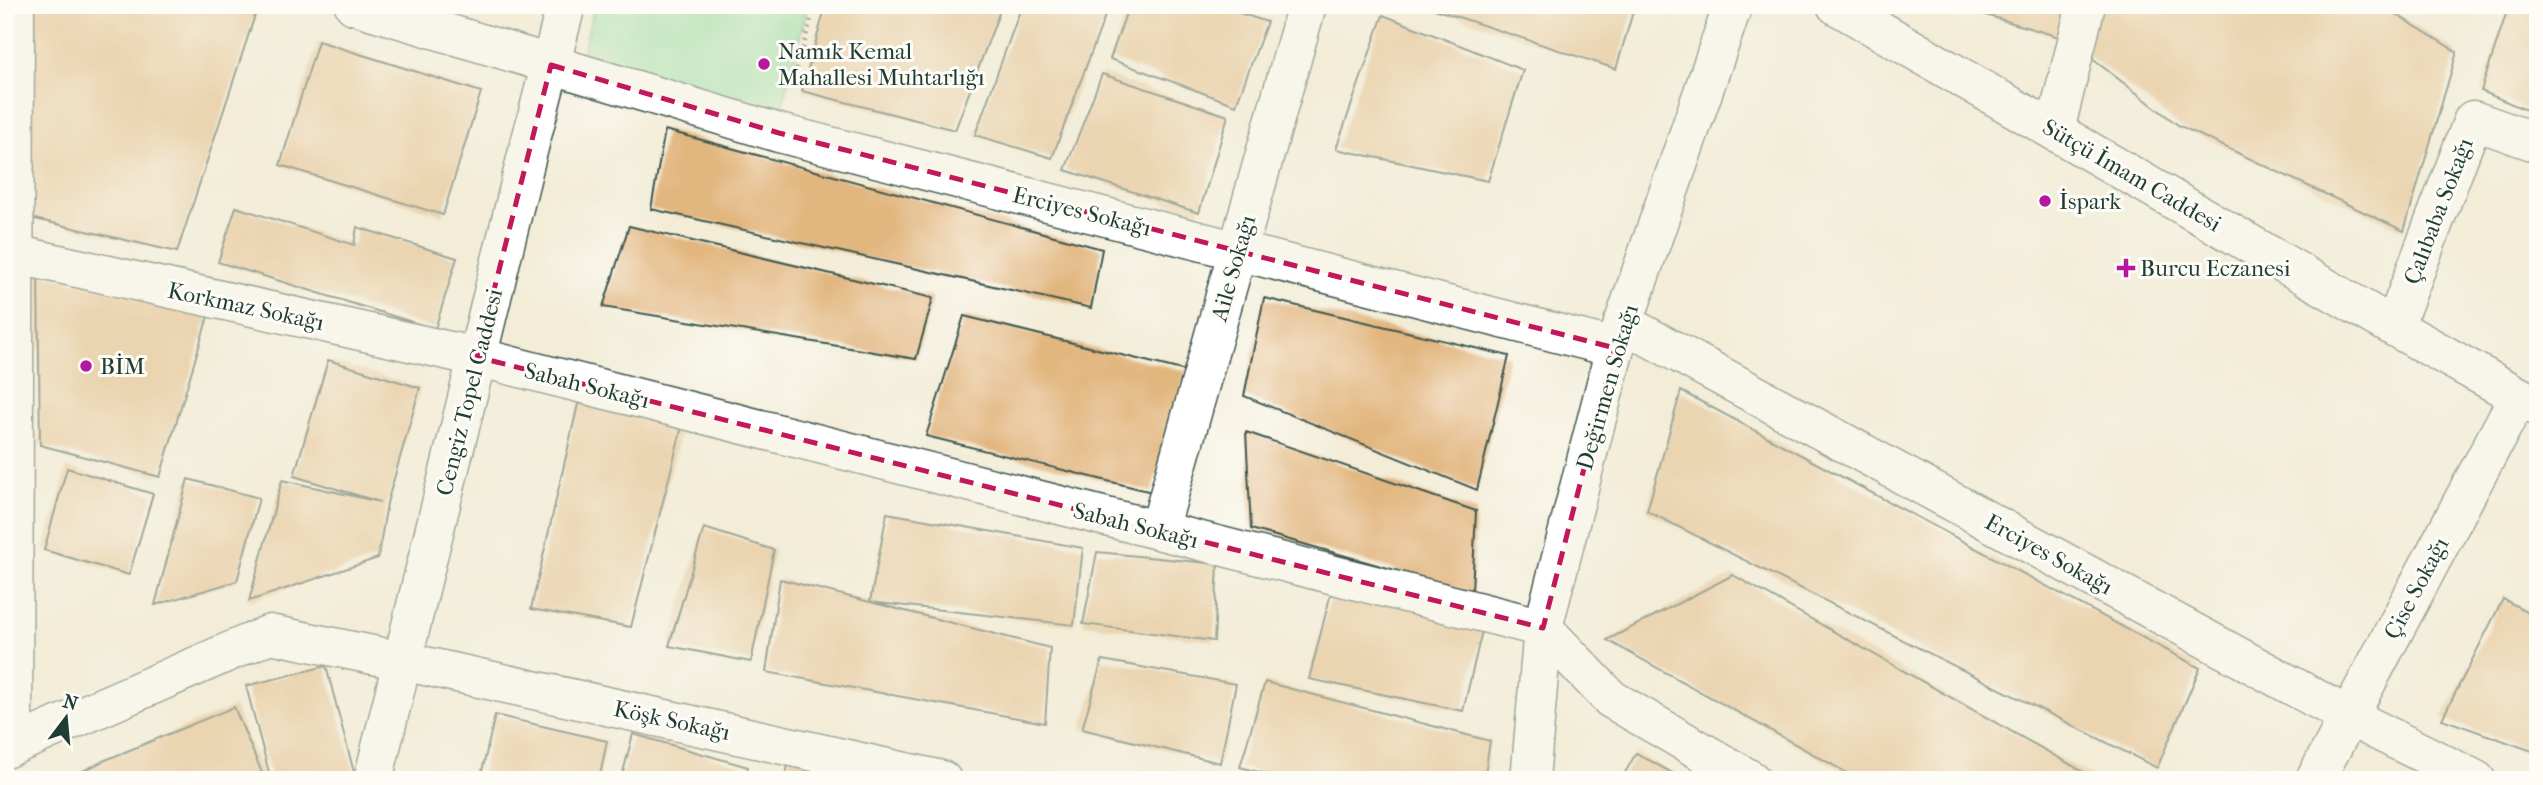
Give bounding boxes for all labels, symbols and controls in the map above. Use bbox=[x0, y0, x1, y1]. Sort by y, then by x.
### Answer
place label: Namık Kemal Mahallesi Muhtarlığı bbox=[778, 38, 985, 91]
marker: Namık Kemal Mahallesi Muhtarlığı bbox=[756, 56, 772, 72]
street label: Sütçü İmam Caddesi bbox=[2038, 113, 2226, 238]
street label: Çalıbaba Sokağı bbox=[2398, 134, 2479, 288]
street label: Erciyes Sokağı bbox=[1010, 181, 1154, 242]
place label: İspark bbox=[2059, 188, 2122, 215]
marker: İspark bbox=[2037, 193, 2053, 209]
street label: Aile Sokağı bbox=[1205, 212, 1262, 325]
place label: Burcu Eczanesi bbox=[2140, 255, 2291, 282]
marker: Burcu Eczanesi bbox=[2118, 260, 2134, 276]
street label: Korkmaz Sokağı bbox=[165, 277, 327, 336]
street label: Cengiz Topel Caddesi bbox=[431, 286, 508, 498]
street label: Değirmen Sokağı bbox=[1571, 301, 1644, 473]
place label: BİM bbox=[100, 353, 145, 380]
street label: Sabah Sokağı bbox=[522, 357, 652, 414]
marker: BİM bbox=[78, 358, 94, 374]
street label: Sabah Sokağı bbox=[1071, 497, 1201, 554]
street label: Erciyes Sokağı bbox=[1980, 508, 2117, 601]
street label: Çise Sokağı bbox=[2378, 532, 2455, 644]
north arrow bbox=[32, 684, 102, 754]
text: N bbox=[60, 690, 81, 715]
street label: Köşk Sokağı bbox=[611, 695, 733, 746]

